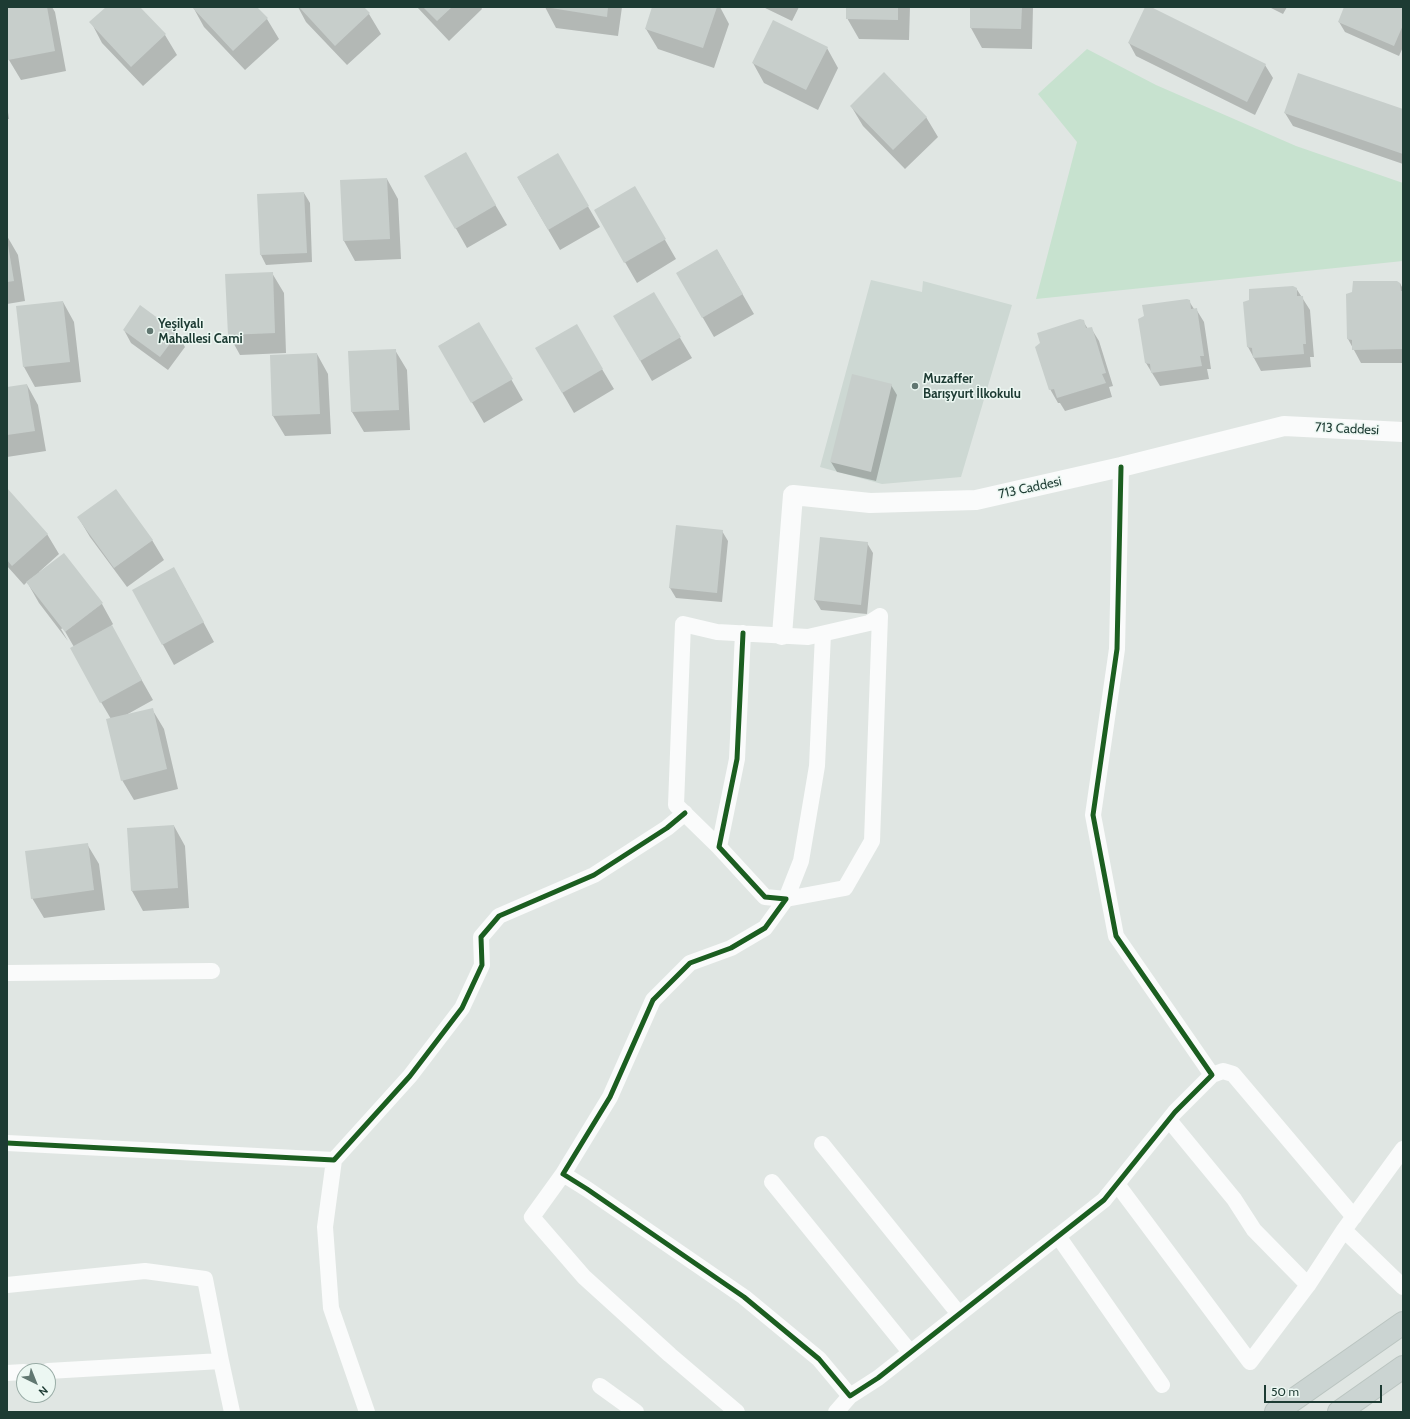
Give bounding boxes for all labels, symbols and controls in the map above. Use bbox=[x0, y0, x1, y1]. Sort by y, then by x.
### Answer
place label: Yeşilyalı Mahallesi Cami bbox=[158, 316, 243, 347]
marker: Yeşilyalı Mahallesi Cami bbox=[145, 326, 155, 336]
place label: Muzaffer Barışyurt İlkokulu bbox=[923, 371, 1021, 402]
marker: Muzaffer Barışyurt İlkokulu bbox=[910, 381, 920, 391]
street label: 713 Caddesi bbox=[1315, 420, 1379, 438]
street label: 713 Caddesi bbox=[997, 474, 1063, 502]
north arrow bbox=[16, 1363, 56, 1403]
scale bar bbox=[1266, 1377, 1384, 1403]
text: N bbox=[36, 1383, 51, 1399]
text: 50 m bbox=[1271, 1384, 1299, 1399]

